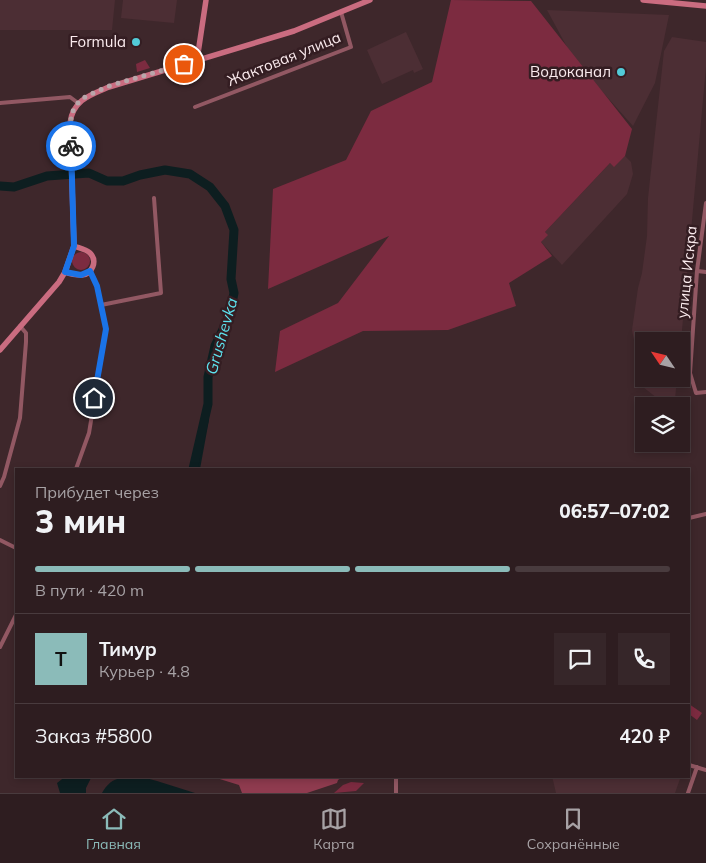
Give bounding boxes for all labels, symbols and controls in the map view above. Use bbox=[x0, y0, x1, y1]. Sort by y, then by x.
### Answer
street label: Жактовая улица bbox=[224, 27, 343, 90]
place label: Formula bbox=[69, 32, 126, 51]
marker: Formula bbox=[130, 36, 142, 48]
pin bbox=[163, 43, 205, 85]
icon: bag bbox=[170, 50, 198, 78]
place label: Водоканал bbox=[530, 62, 611, 81]
marker: Водоканал bbox=[615, 66, 627, 78]
courier bbox=[46, 121, 96, 171]
icon: bike bbox=[57, 132, 85, 160]
street label: улица Искра bbox=[672, 225, 701, 319]
water label: Grushevka bbox=[201, 295, 242, 377]
north arrow bbox=[635, 332, 690, 388]
map controls bbox=[635, 332, 690, 452]
pin bbox=[73, 377, 115, 419]
icon: home bbox=[80, 384, 108, 412]
button: layers bbox=[635, 397, 690, 452]
text: Прибудет через bbox=[35, 482, 159, 502]
text: 06:57–07:02 bbox=[559, 499, 670, 523]
text: 3 мин bbox=[35, 501, 126, 541]
text: В пути · 420 m bbox=[35, 580, 144, 600]
button: chat bbox=[554, 633, 606, 685]
button: phone bbox=[618, 633, 670, 685]
text: Тимур bbox=[99, 637, 157, 661]
text: Т bbox=[55, 647, 67, 671]
text: Курьер · 4.8 bbox=[99, 661, 190, 681]
text: Заказ #5800 bbox=[35, 724, 152, 748]
text: 420 ₽ bbox=[619, 724, 670, 748]
tab: Главная bbox=[86, 805, 141, 853]
tab: Карта bbox=[313, 805, 354, 853]
tab: Сохранённые bbox=[527, 805, 620, 853]

